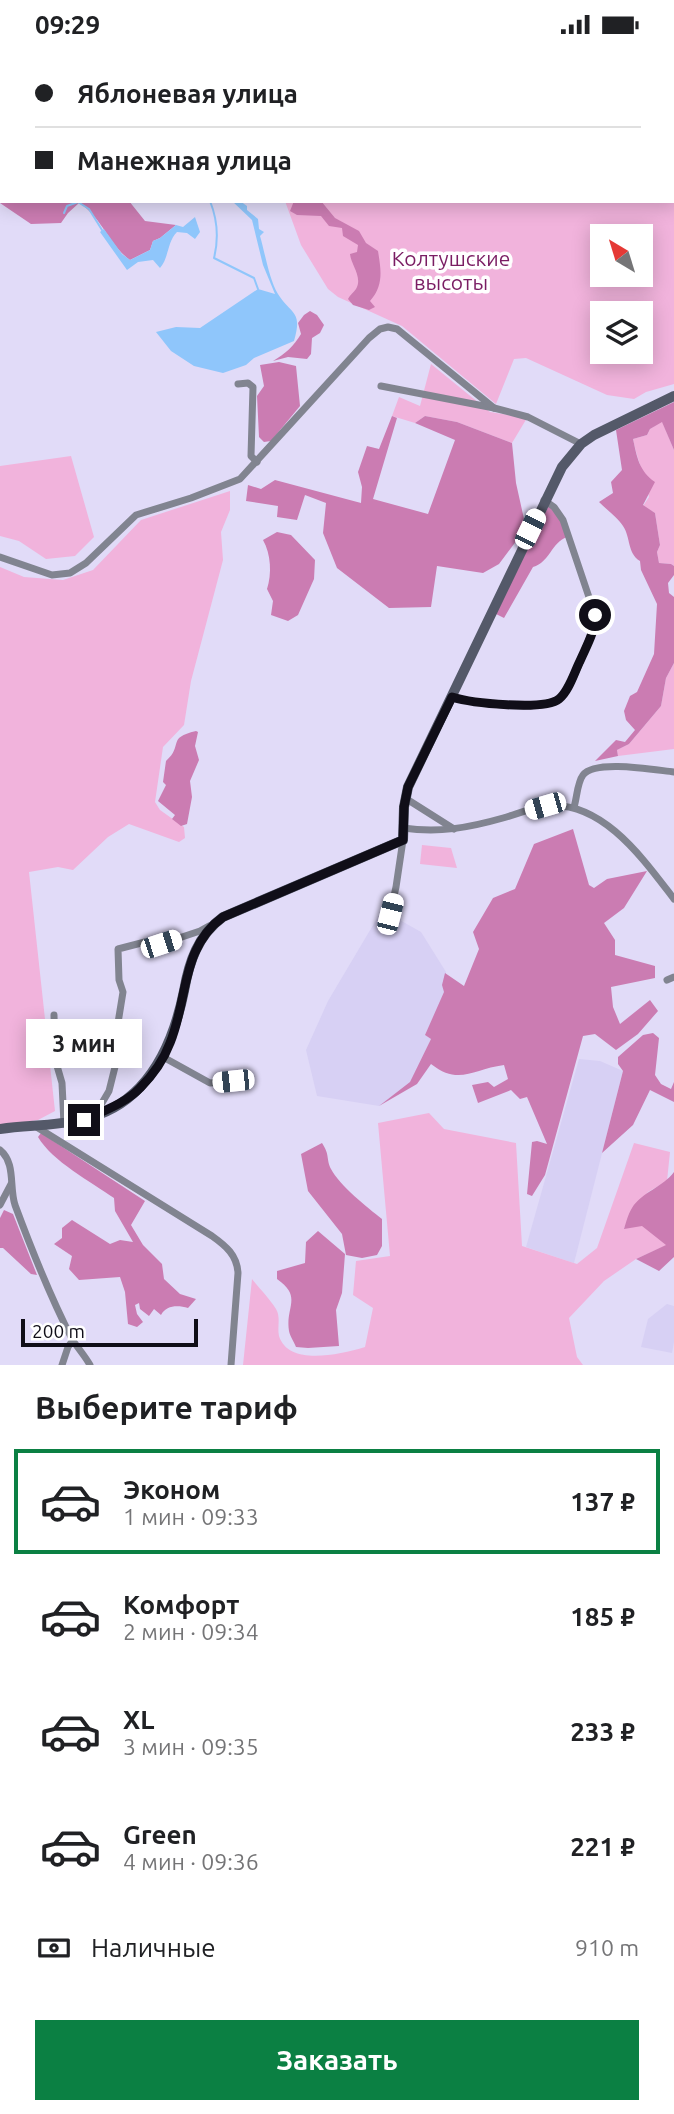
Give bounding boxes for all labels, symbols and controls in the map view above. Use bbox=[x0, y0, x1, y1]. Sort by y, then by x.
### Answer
text: 09:29 bbox=[35, 10, 100, 39]
text: Яблоневая улица bbox=[77, 79, 298, 108]
text: Манежная улица bbox=[77, 146, 292, 175]
north arrow bbox=[590, 224, 653, 287]
map controls bbox=[590, 224, 653, 364]
park label: Колтушские высоты bbox=[392, 246, 510, 294]
button: layers bbox=[590, 301, 653, 364]
car bbox=[512, 506, 549, 552]
route start bbox=[579, 599, 611, 631]
car bbox=[522, 790, 569, 822]
car bbox=[375, 891, 406, 937]
car bbox=[138, 928, 185, 960]
callout: 3 мин bbox=[26, 1019, 142, 1067]
text: 3 мин bbox=[52, 1031, 116, 1056]
car bbox=[212, 1068, 255, 1094]
route end bbox=[68, 1104, 100, 1136]
scale bar bbox=[21, 1316, 198, 1348]
text: 200 m bbox=[32, 1320, 85, 1342]
text: Выберите тариф bbox=[35, 1389, 298, 1425]
icon: car bbox=[39, 1470, 102, 1533]
text: Эконом bbox=[123, 1475, 220, 1504]
text: 137 ₽ bbox=[570, 1487, 635, 1516]
text: 1 мин · 09:33 bbox=[123, 1504, 259, 1529]
icon: car bbox=[39, 1585, 102, 1648]
text: Комфорт bbox=[123, 1590, 239, 1619]
text: 185 ₽ bbox=[570, 1602, 635, 1631]
text: 2 мин · 09:34 bbox=[123, 1619, 259, 1644]
icon: car bbox=[39, 1700, 102, 1763]
text: XL bbox=[123, 1705, 154, 1734]
text: 233 ₽ bbox=[570, 1717, 635, 1746]
text: 3 мин · 09:35 bbox=[123, 1734, 259, 1759]
icon: car bbox=[39, 1815, 102, 1878]
text: Green bbox=[123, 1820, 197, 1849]
text: 221 ₽ bbox=[570, 1832, 635, 1861]
text: 4 мин · 09:36 bbox=[123, 1849, 259, 1874]
icon: cash bbox=[35, 1929, 73, 1967]
text: Наличные bbox=[91, 1933, 216, 1962]
text: 910 m bbox=[575, 1935, 639, 1960]
button: Заказать bbox=[35, 2020, 639, 2100]

